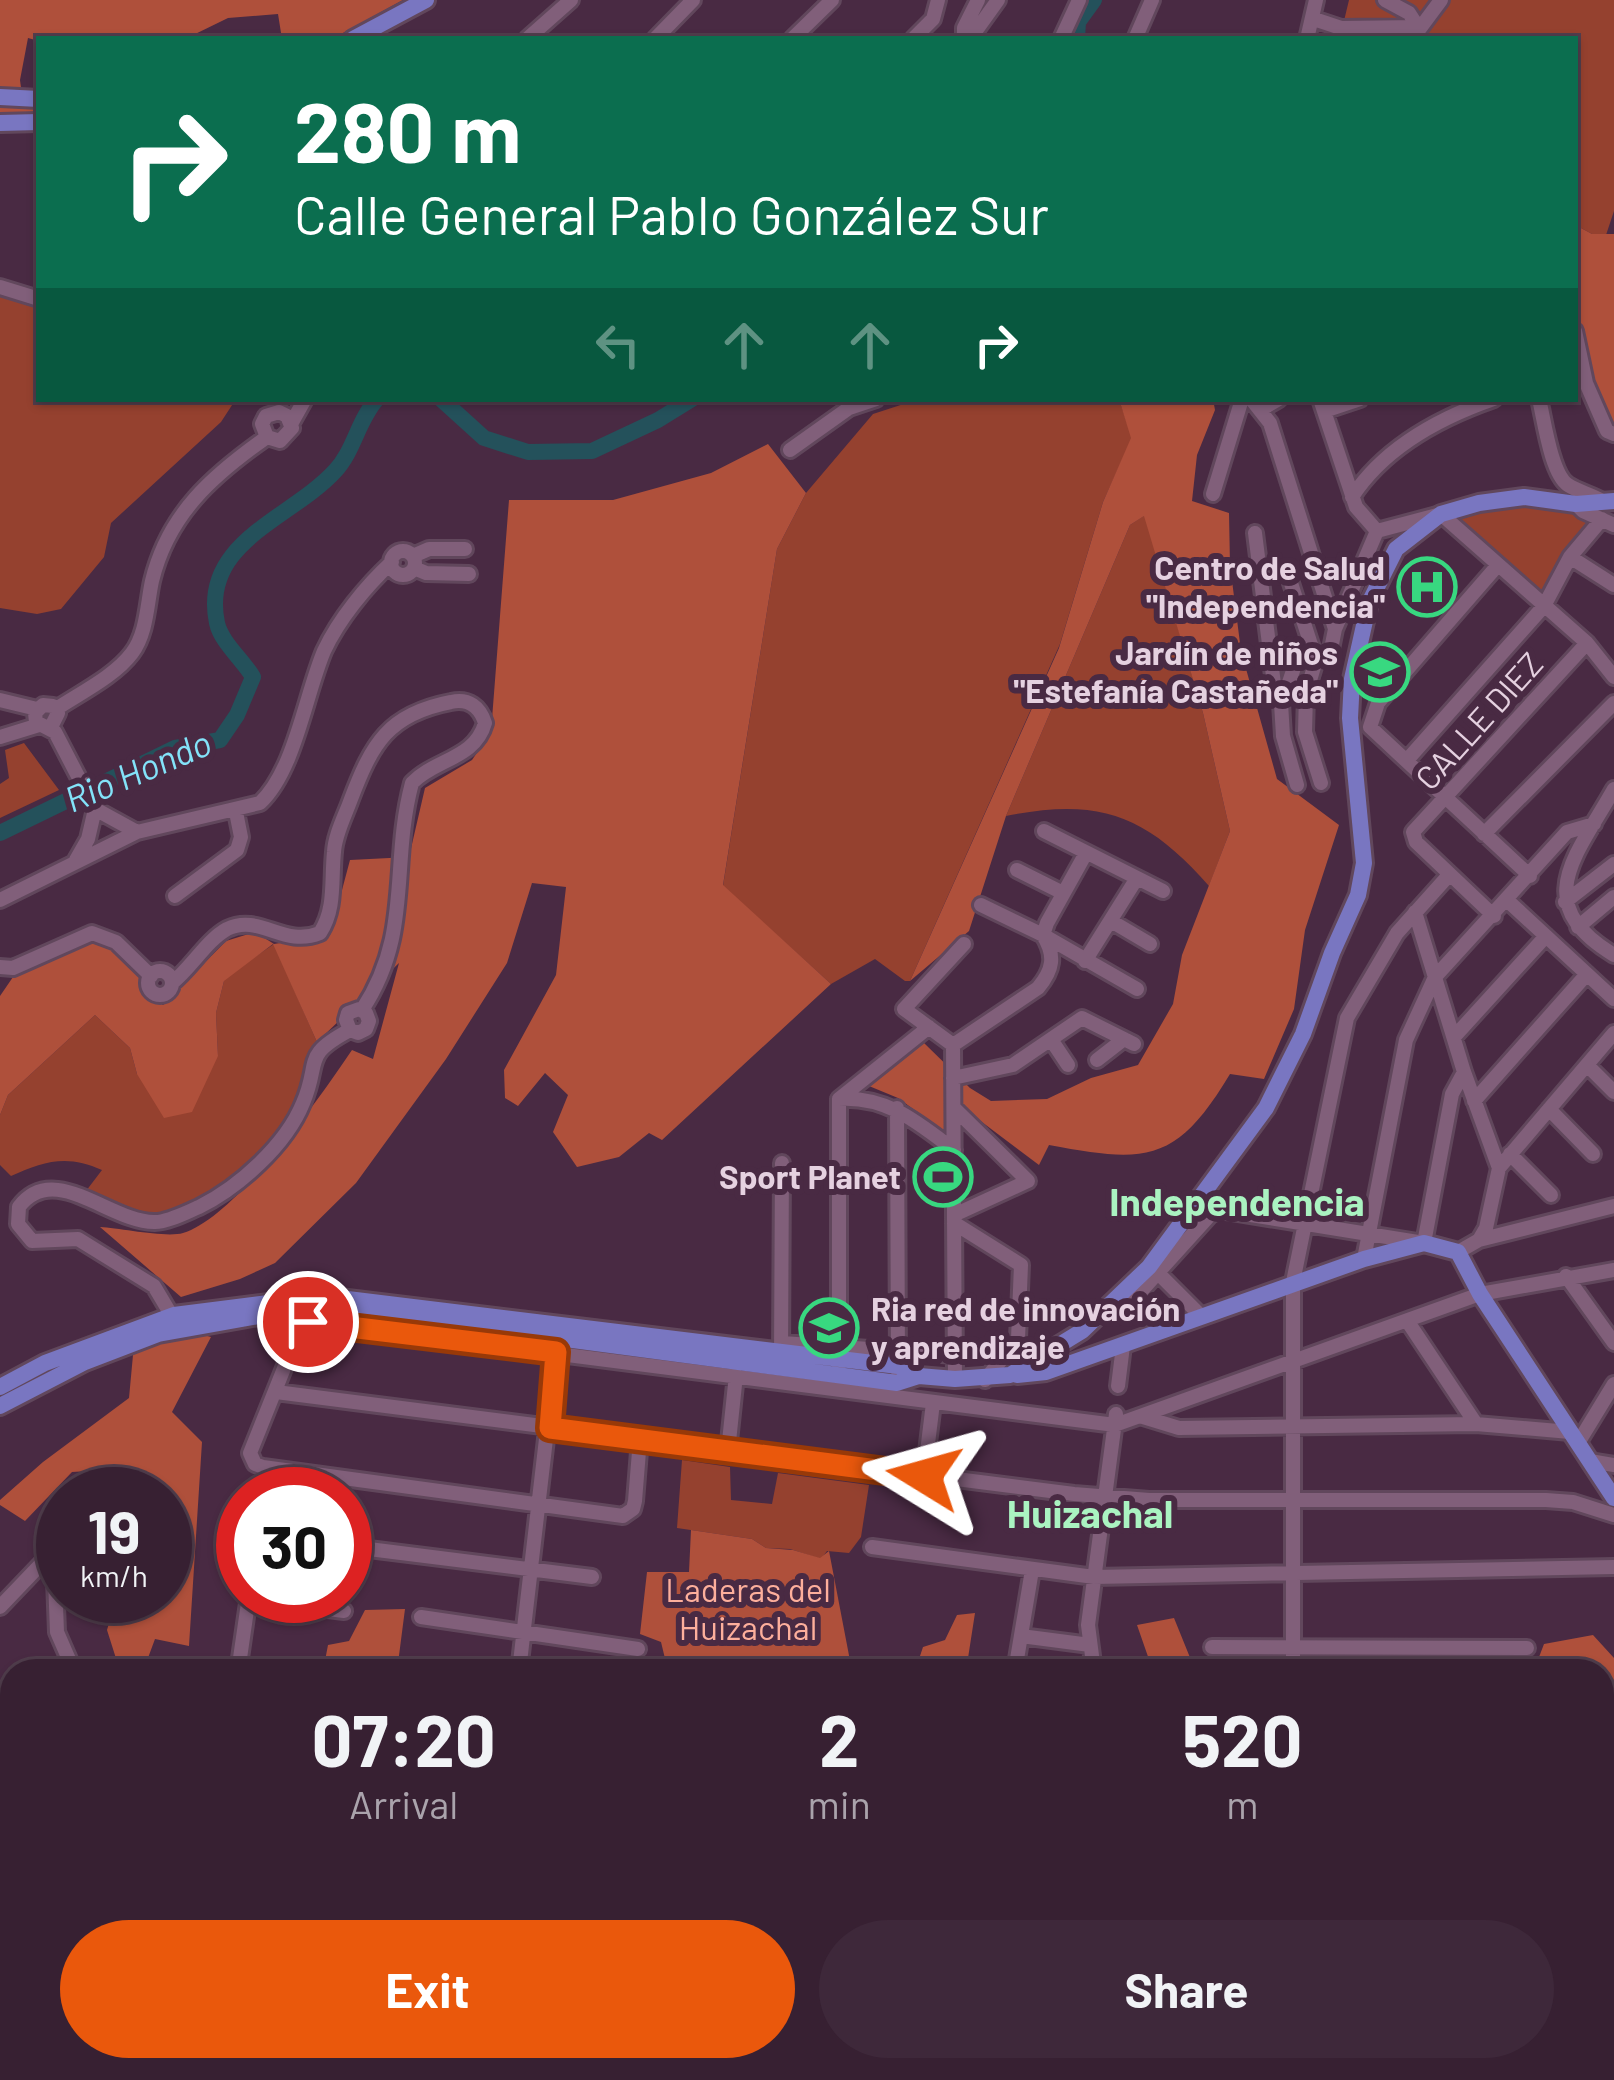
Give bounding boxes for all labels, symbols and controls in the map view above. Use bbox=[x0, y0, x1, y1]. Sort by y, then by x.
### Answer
text: 280 m bbox=[294, 79, 521, 180]
icon: right bbox=[96, 84, 252, 240]
text: Calle General Pablo González Sur bbox=[294, 181, 1049, 246]
icon: left bbox=[585, 312, 651, 378]
icon: ahead bbox=[711, 312, 777, 378]
icon: ahead bbox=[837, 312, 903, 378]
icon: right bbox=[963, 312, 1029, 378]
place label: Centro de Salud "Independencia" bbox=[1146, 547, 1385, 625]
hospital icon: Centro de Salud "Independencia" bbox=[1396, 556, 1458, 618]
place label: Jardín de niños "Estefanía Castañeda" bbox=[1013, 632, 1338, 710]
school or university icon: Jardín de niños "Estefanía Castañeda" bbox=[1349, 641, 1411, 703]
street label: CALLE DIEZ bbox=[1406, 643, 1550, 797]
water label: Rio Hondo bbox=[58, 720, 217, 820]
sports icon: Sport Planet bbox=[912, 1146, 974, 1208]
place label: Sport Planet bbox=[719, 1156, 901, 1196]
district label: Independencia bbox=[1109, 1177, 1365, 1224]
pin bbox=[257, 1271, 359, 1373]
place label: Ria red de innovación y aprendizaje bbox=[871, 1288, 1180, 1366]
icon: arrive bbox=[275, 1289, 341, 1355]
school or university icon: Ria red de innovación y aprendizaje bbox=[798, 1297, 860, 1359]
position arrow bbox=[861, 1413, 987, 1539]
speed limit sign: 30 bbox=[216, 1467, 372, 1623]
district label: Huizachal bbox=[1007, 1489, 1173, 1536]
text: 19 bbox=[87, 1494, 141, 1566]
text: km/h bbox=[80, 1557, 148, 1593]
park label: Laderas del Huizachal bbox=[665, 1569, 831, 1647]
text: 07:20 bbox=[312, 1695, 496, 1781]
text: 2 bbox=[819, 1695, 859, 1781]
text: 520 bbox=[1182, 1695, 1302, 1781]
text: Arrival bbox=[349, 1780, 458, 1827]
text: min bbox=[807, 1780, 871, 1827]
text: m bbox=[1226, 1780, 1258, 1827]
button: Exit bbox=[60, 1920, 795, 2058]
button: Share bbox=[819, 1920, 1554, 2058]

